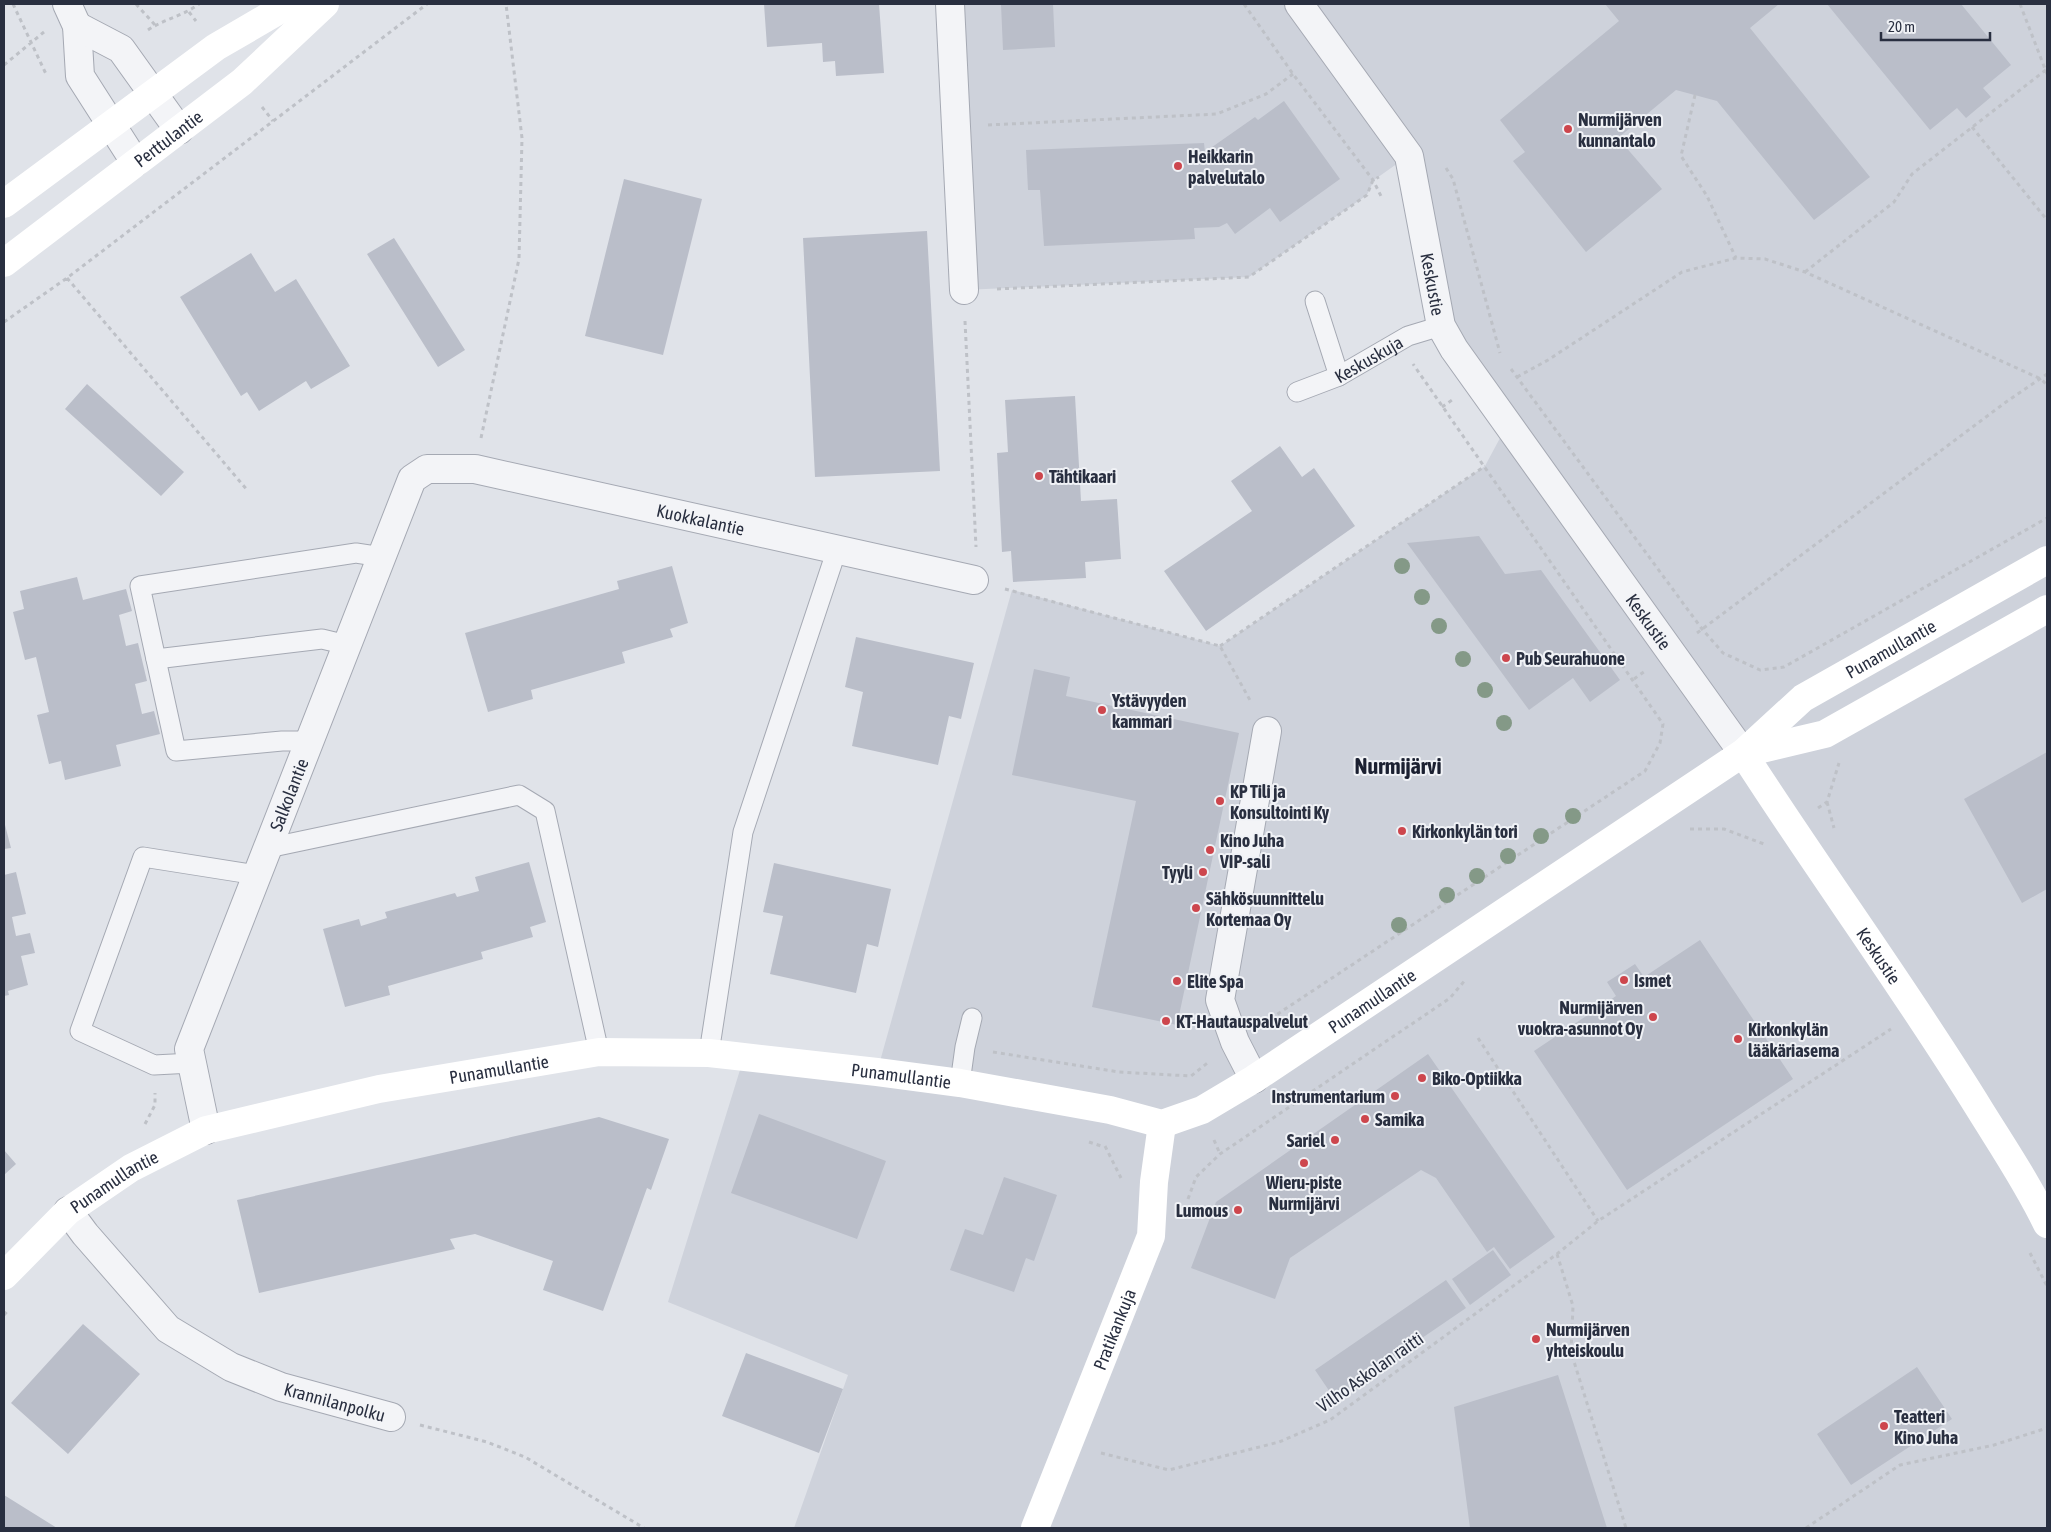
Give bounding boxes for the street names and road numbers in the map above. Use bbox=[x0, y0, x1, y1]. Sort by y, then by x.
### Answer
street label: Perttulantie bbox=[130, 106, 206, 171]
street label: Keskustie bbox=[1417, 251, 1449, 317]
street label: Keskuskuja bbox=[1331, 331, 1406, 387]
street label: Kuokkalantie bbox=[655, 499, 747, 539]
street label: Keskustie bbox=[1622, 589, 1676, 653]
street label: Punamullantie bbox=[1842, 615, 1939, 682]
street label: Salkolantie bbox=[265, 755, 312, 834]
street label: Keskustie bbox=[1853, 923, 1906, 988]
street label: Punamullantie bbox=[1324, 964, 1419, 1037]
street label: Punamullantie bbox=[448, 1050, 550, 1088]
street label: Punamullantie bbox=[850, 1059, 952, 1092]
street label: Punamullantie bbox=[66, 1146, 161, 1217]
street label: Pratikankuja bbox=[1088, 1285, 1140, 1373]
street label: Vilho Askolan raitti bbox=[1313, 1328, 1427, 1416]
street label: Krannilanpolku bbox=[282, 1378, 388, 1426]

